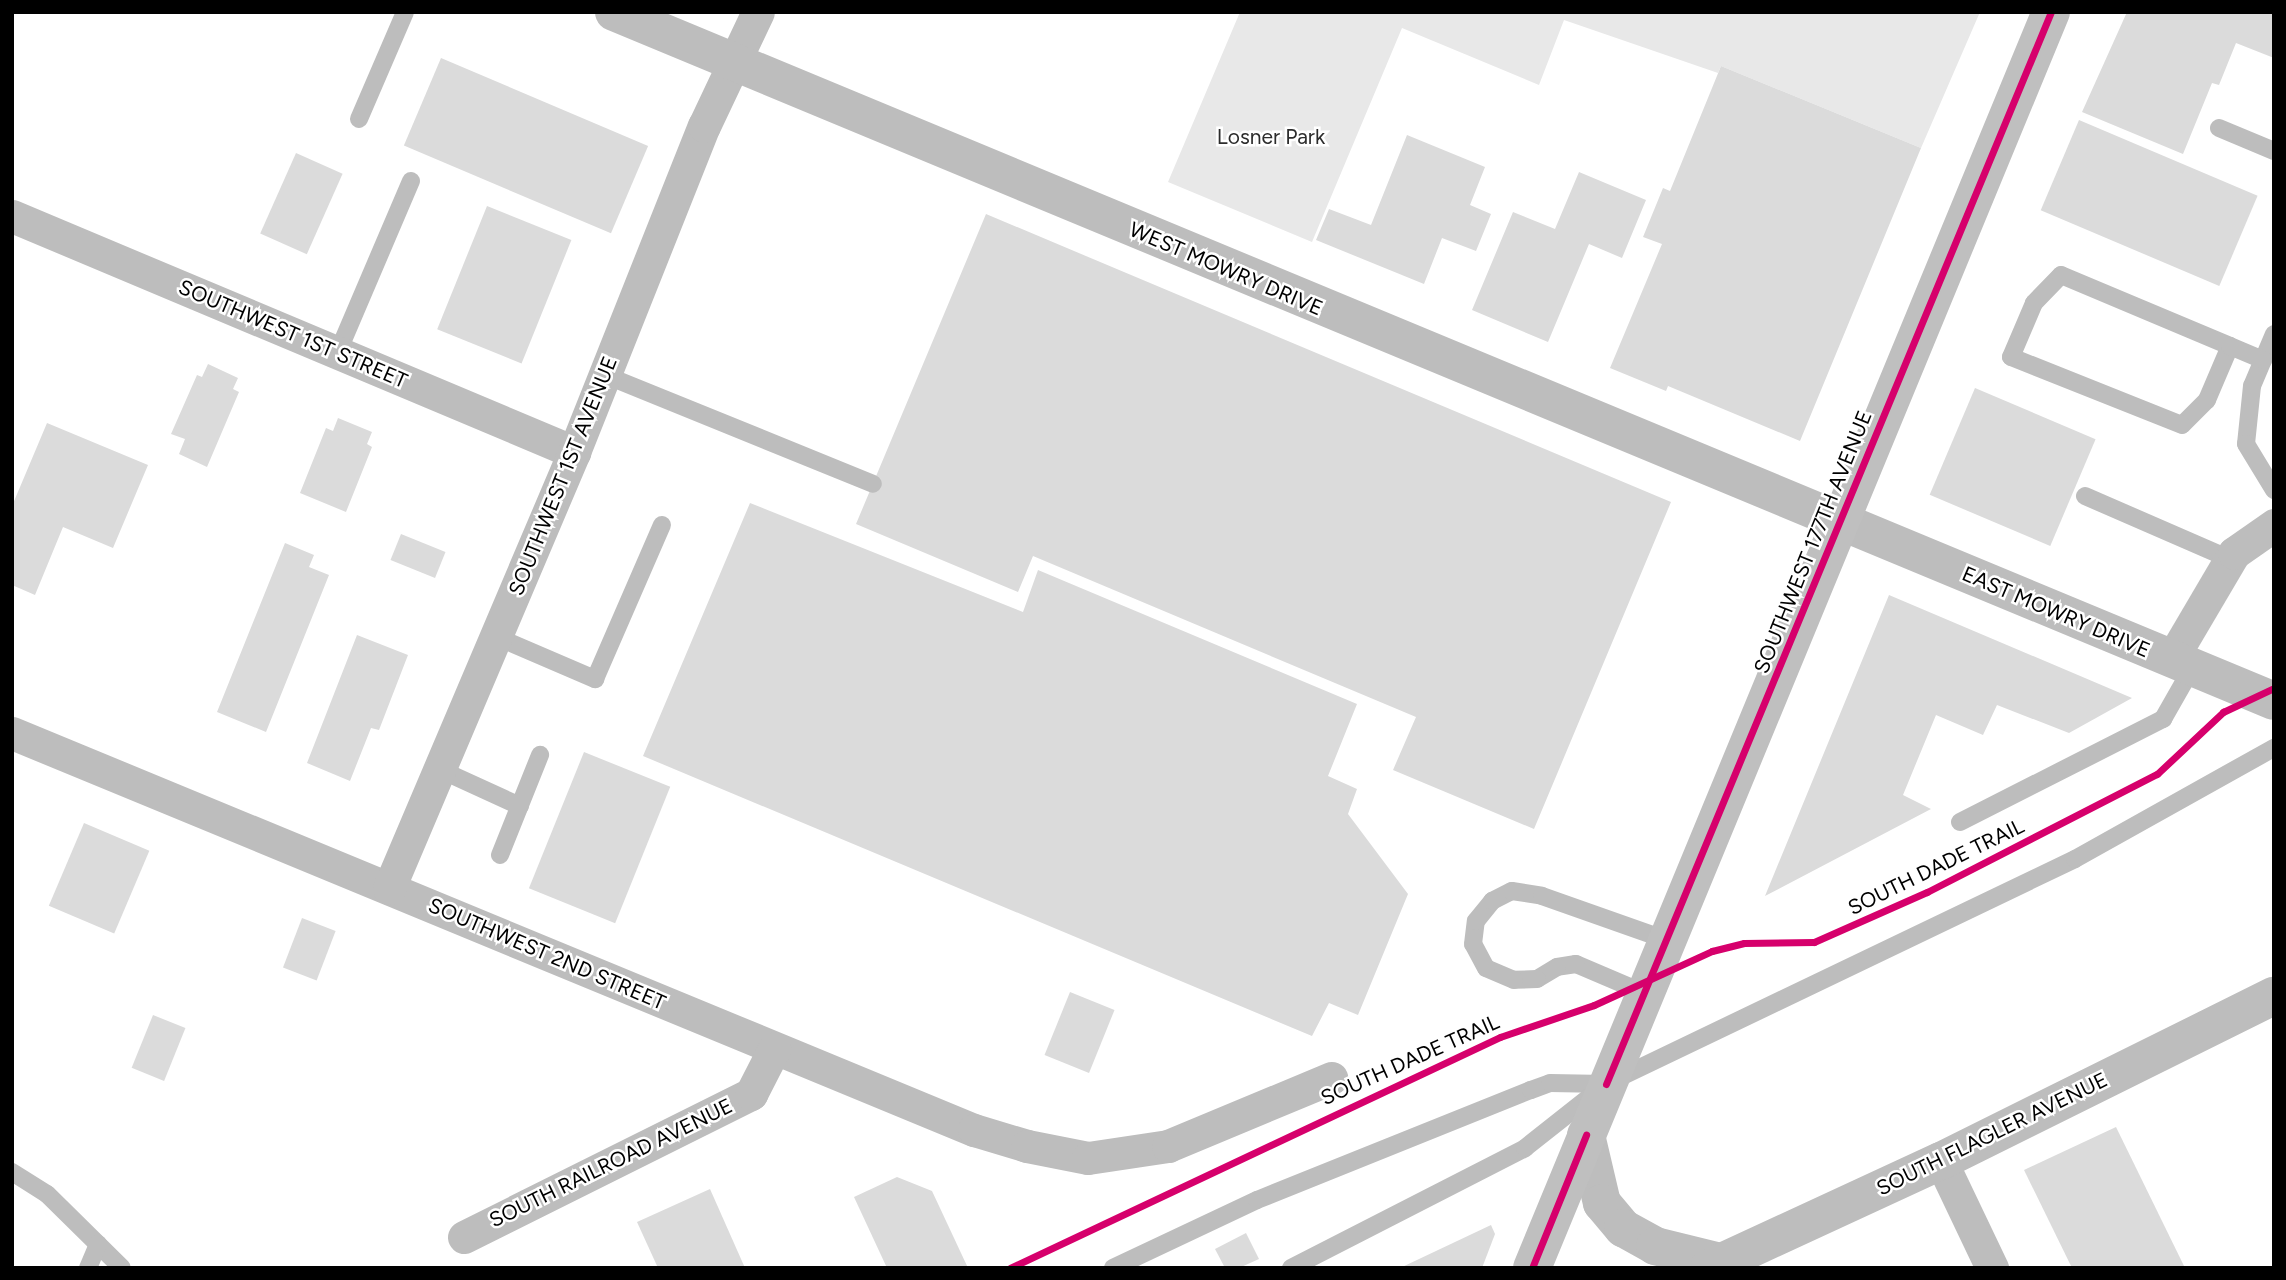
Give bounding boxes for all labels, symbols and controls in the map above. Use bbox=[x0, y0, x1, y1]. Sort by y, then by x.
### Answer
park label: Losner Park bbox=[1217, 124, 1325, 150]
street label: WEST MOWRY DRIVE bbox=[1126, 217, 1326, 321]
street label: SOUTHWEST 1ST STREET bbox=[175, 274, 411, 394]
street label: SOUTHWEST 1ST AVENUE bbox=[503, 353, 623, 599]
street label: SOUTHWEST 177TH AVENUE bbox=[1749, 407, 1877, 677]
street label: EAST MOWRY DRIVE bbox=[1958, 561, 2154, 663]
street label: SOUTH DADE TRAIL bbox=[1844, 813, 2028, 921]
street label: SOUTHWEST 2ND STREET bbox=[425, 893, 669, 1015]
street label: SOUTH DADE TRAIL bbox=[1317, 1009, 1503, 1111]
street label: SOUTH FLAGLER AVENUE bbox=[1872, 1067, 2112, 1201]
street label: SOUTH RAILROAD AVENUE bbox=[485, 1093, 737, 1233]

